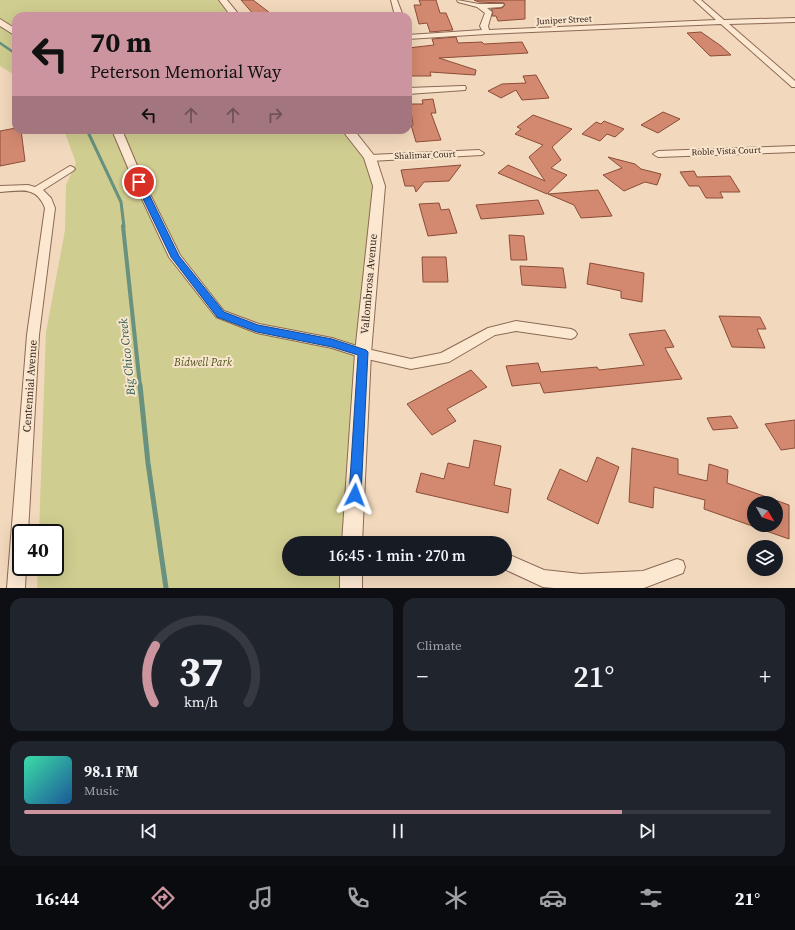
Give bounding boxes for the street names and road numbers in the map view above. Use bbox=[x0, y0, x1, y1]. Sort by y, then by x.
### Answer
street label: Juniper Street bbox=[535, 13, 592, 27]
street label: Roble Vista Court bbox=[691, 144, 761, 158]
street label: Shalimar Court bbox=[394, 148, 456, 162]
street label: Vallombrosa Avenue bbox=[357, 233, 381, 335]
street label: Centennial Avenue bbox=[19, 339, 41, 433]

